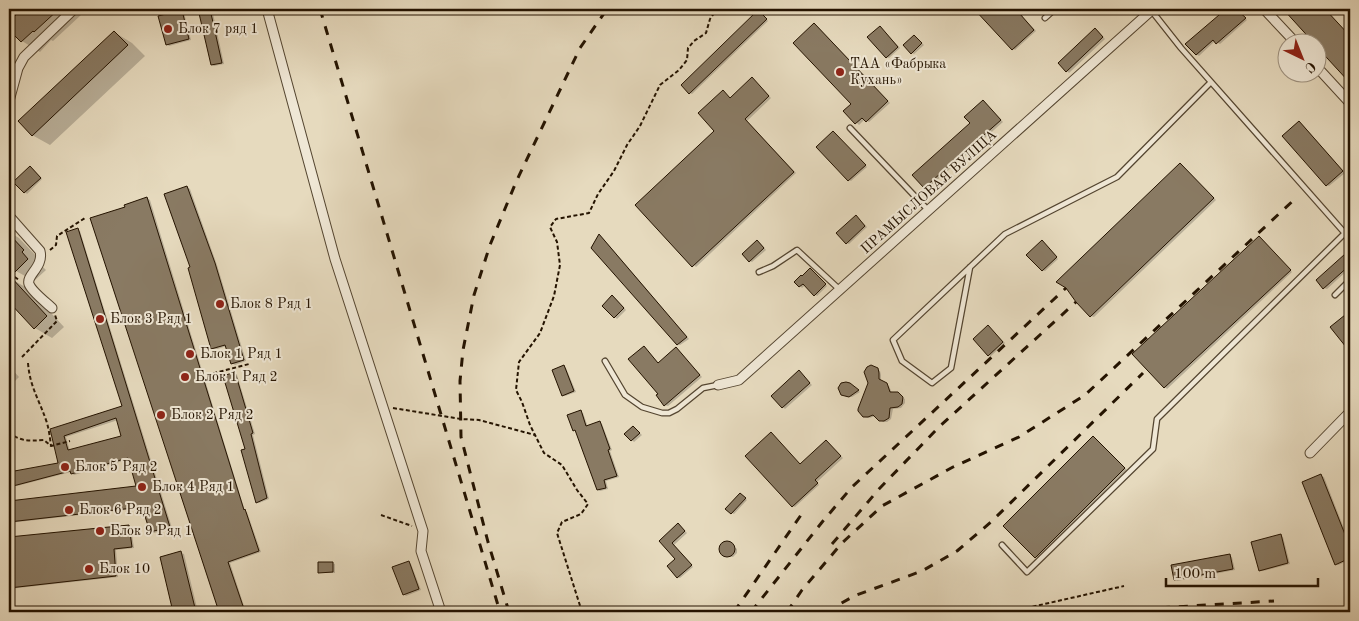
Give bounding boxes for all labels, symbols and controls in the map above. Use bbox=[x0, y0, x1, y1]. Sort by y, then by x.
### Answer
place label: Блок 7 ряд 1 bbox=[178, 22, 258, 36]
marker: Блок 7 ряд 1 bbox=[162, 23, 174, 35]
north arrow bbox=[1276, 32, 1326, 82]
place label: ТАА «Фабрыка Кухань» bbox=[850, 57, 946, 87]
text: С bbox=[1302, 59, 1318, 75]
marker: ТАА «Фабрыка Кухань» bbox=[834, 66, 846, 78]
street label: ПРАМЫСЛОВАЯ ВУЛІЦА bbox=[858, 127, 1000, 257]
place label: Блок 8 Ряд 1 bbox=[230, 297, 313, 311]
marker: Блок 8 Ряд 1 bbox=[214, 298, 226, 310]
place label: Блок 3 Ряд 1 bbox=[110, 312, 193, 326]
marker: Блок 3 Ряд 1 bbox=[94, 313, 106, 325]
place label: Блок 1 Ряд 1 bbox=[200, 347, 283, 361]
marker: Блок 1 Ряд 1 bbox=[184, 348, 196, 360]
place label: Блок 1 Ряд 2 bbox=[195, 370, 278, 384]
marker: Блок 1 Ряд 2 bbox=[179, 371, 191, 383]
place label: Блок 2 Ряд 2 bbox=[171, 408, 254, 422]
marker: Блок 2 Ряд 2 bbox=[155, 409, 167, 421]
place label: Блок 5 Ряд 2 bbox=[75, 460, 158, 474]
marker: Блок 5 Ряд 2 bbox=[59, 461, 71, 473]
place label: Блок 4 Ряд 1 bbox=[152, 480, 235, 494]
marker: Блок 4 Ряд 1 bbox=[136, 481, 148, 493]
place label: Блок 6 Ряд 2 bbox=[79, 503, 162, 517]
marker: Блок 6 Ряд 2 bbox=[63, 504, 75, 516]
place label: Блок 9 Ряд 1 bbox=[110, 524, 193, 538]
marker: Блок 9 Ряд 1 bbox=[94, 525, 106, 537]
scale bar bbox=[1166, 556, 1319, 588]
place label: Блок 10 bbox=[99, 562, 150, 576]
marker: Блок 10 bbox=[83, 563, 95, 575]
text: 100 m bbox=[1174, 567, 1216, 582]

